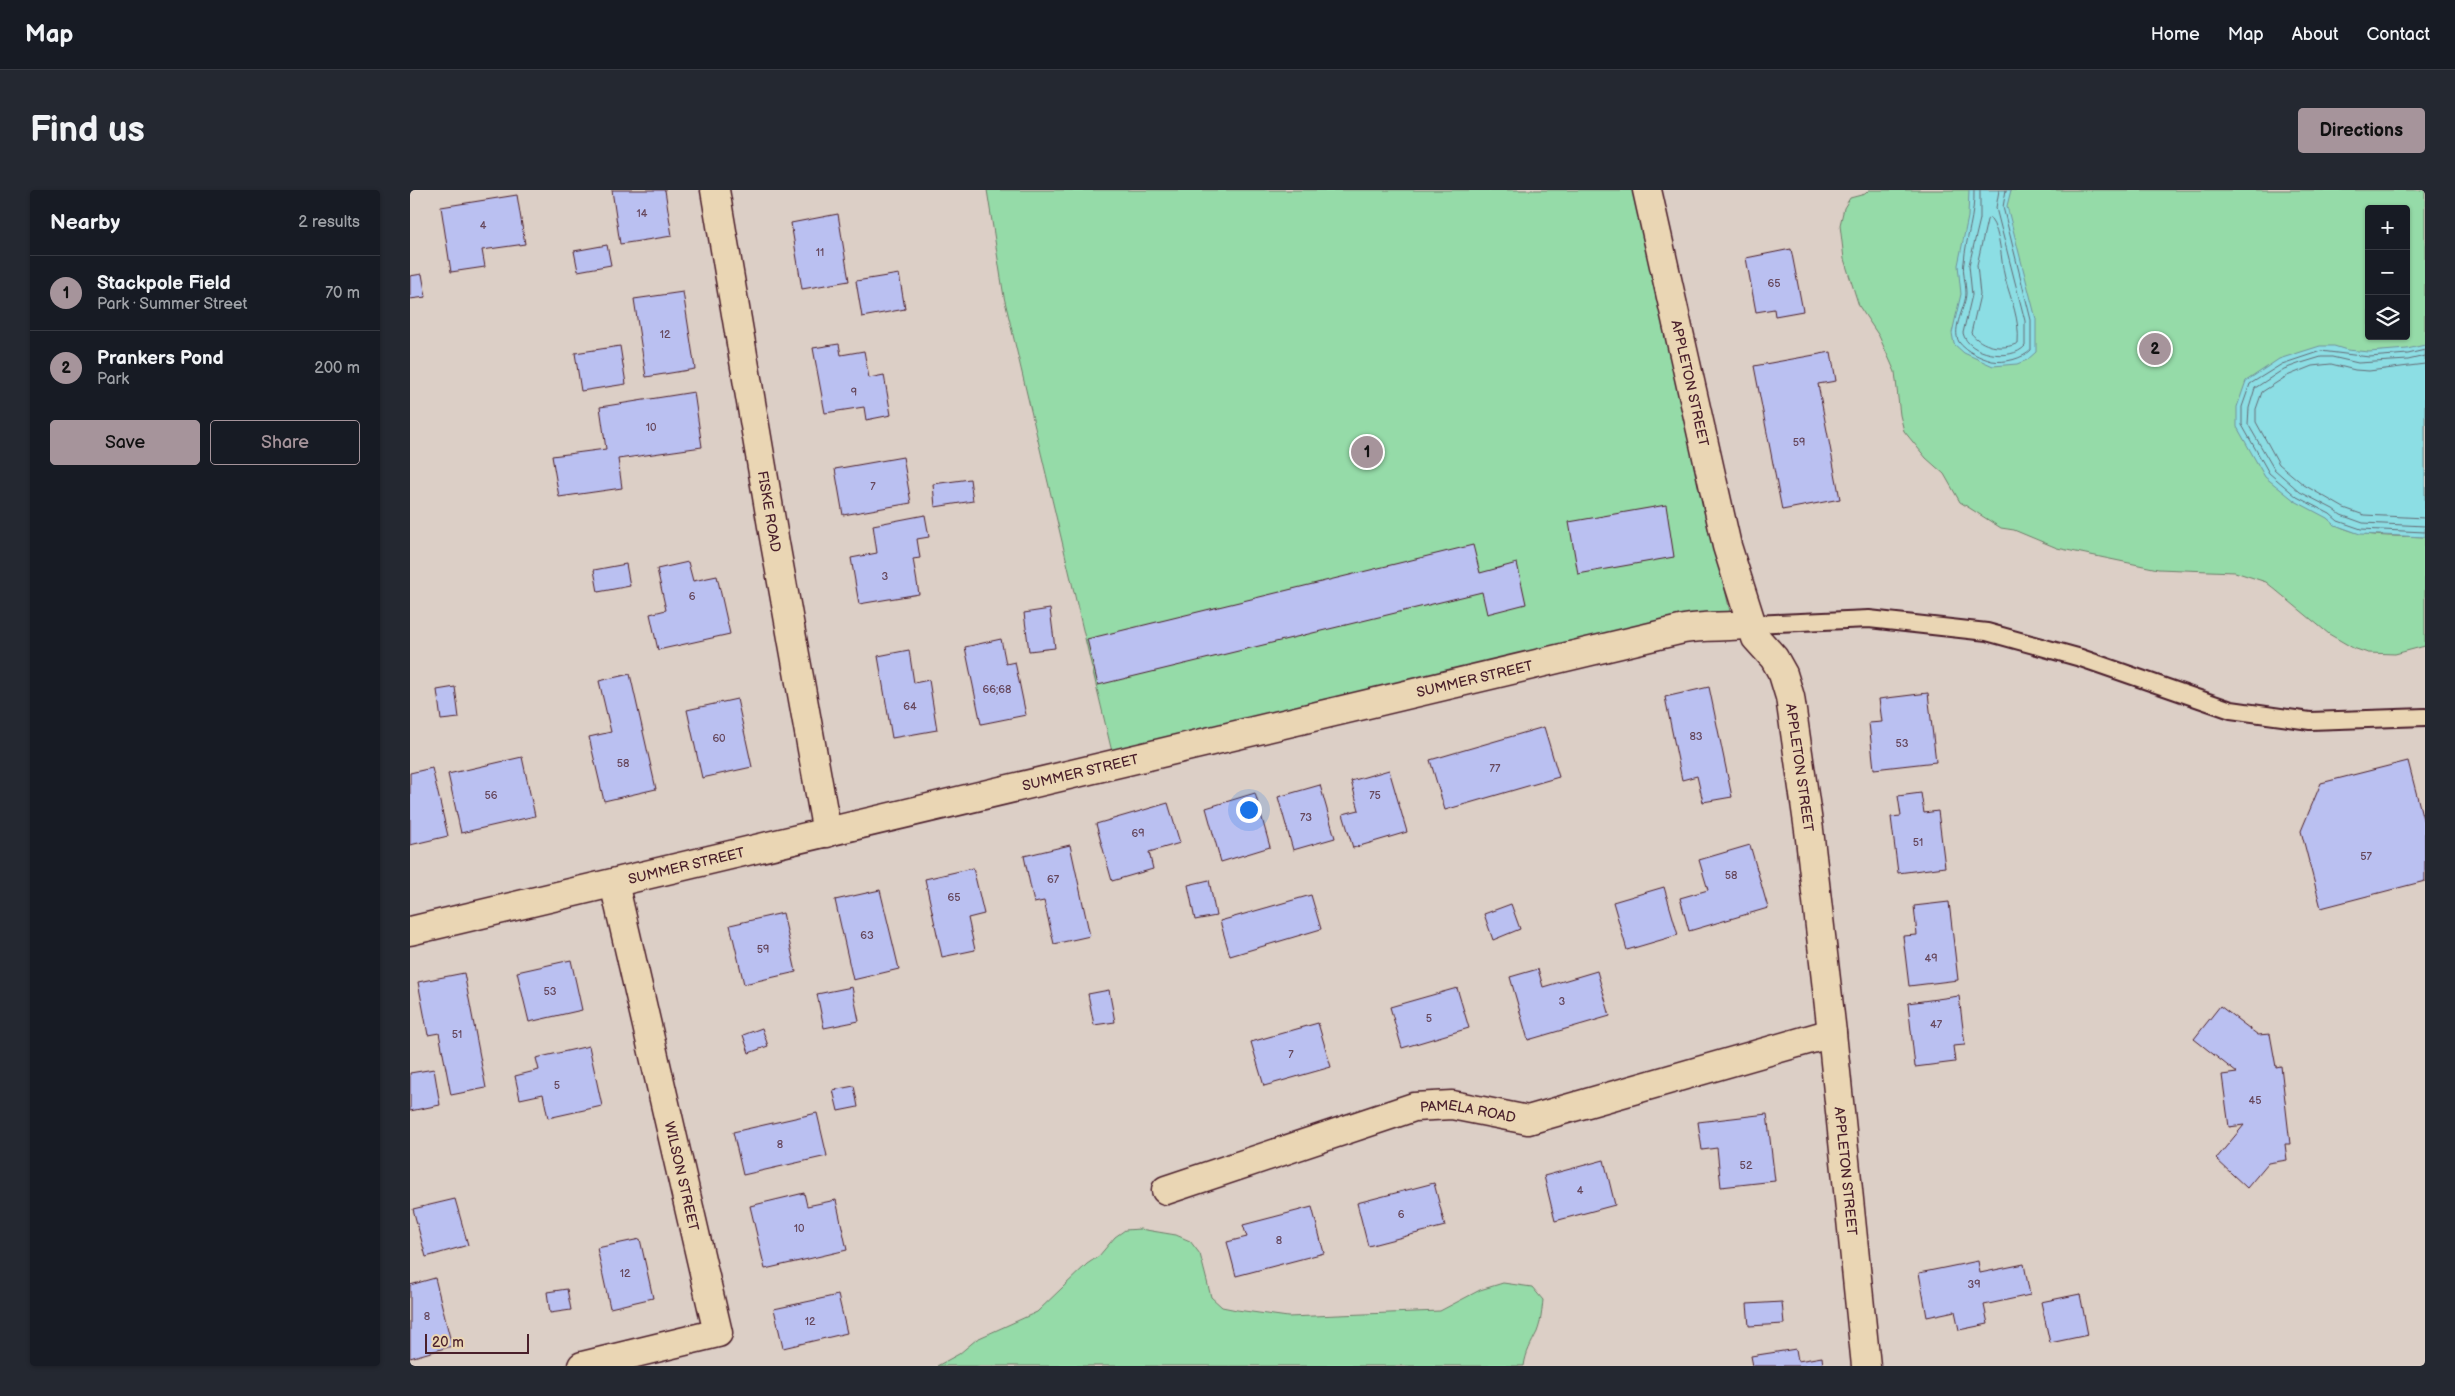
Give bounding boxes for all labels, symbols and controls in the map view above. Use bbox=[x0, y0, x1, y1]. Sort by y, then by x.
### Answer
text: Map bbox=[25, 20, 73, 49]
text: Home bbox=[2151, 24, 2200, 45]
text: Map bbox=[2228, 24, 2264, 45]
text: About bbox=[2292, 24, 2339, 45]
text: Contact bbox=[2367, 24, 2430, 45]
button: Directions bbox=[2298, 108, 2425, 153]
text: Find us bbox=[30, 109, 145, 152]
map controls bbox=[2365, 205, 2410, 340]
button: + bbox=[2365, 205, 2410, 250]
house number: 14 bbox=[637, 207, 648, 220]
text: Nearby bbox=[50, 210, 120, 235]
text: 2 results bbox=[298, 213, 360, 232]
house number: 4 bbox=[480, 219, 487, 232]
house number: 11 bbox=[816, 246, 824, 259]
button: − bbox=[2365, 250, 2410, 295]
text: Stackpole Field bbox=[97, 272, 231, 295]
house number: 65 bbox=[1767, 277, 1781, 290]
text: 1 bbox=[63, 284, 69, 303]
text: 70 m bbox=[325, 284, 360, 303]
text: Park · Summer Street bbox=[97, 295, 247, 314]
button: layers bbox=[2365, 295, 2410, 340]
street label: APPLETON STREET bbox=[1667, 318, 1713, 449]
house number: 12 bbox=[660, 328, 671, 341]
pin: 2 bbox=[2139, 330, 2171, 368]
text: Prankers Pond bbox=[97, 347, 224, 370]
text: 2 bbox=[61, 359, 71, 378]
text: 200 m bbox=[314, 359, 360, 378]
text: Park bbox=[97, 370, 129, 389]
house number: 9 bbox=[851, 386, 857, 399]
button: Save bbox=[50, 420, 200, 465]
button: Share bbox=[210, 420, 360, 465]
house number: 10 bbox=[646, 421, 657, 434]
pin: 1 bbox=[1351, 433, 1383, 471]
house number: 59 bbox=[1793, 436, 1805, 449]
street label: FISKE ROAD bbox=[754, 470, 784, 554]
house number: 7 bbox=[870, 480, 876, 493]
house number: 3 bbox=[882, 570, 889, 583]
house number: 6 bbox=[689, 590, 696, 603]
street label: SUMMER STREET bbox=[1415, 657, 1535, 701]
house number: 66;68 bbox=[983, 683, 1011, 696]
house number: 64 bbox=[903, 700, 917, 713]
street label: APPLETON STREET bbox=[1782, 703, 1817, 833]
house number: 83 bbox=[1689, 730, 1703, 743]
house number: 60 bbox=[712, 732, 726, 745]
house number: 53 bbox=[1895, 737, 1909, 750]
street label: SUMMER STREET bbox=[1021, 750, 1141, 795]
house number: 58 bbox=[617, 757, 629, 770]
house number: 77 bbox=[1490, 762, 1501, 775]
house number: 56 bbox=[484, 789, 498, 802]
house number: 75 bbox=[1369, 789, 1381, 802]
your location bbox=[1236, 797, 1262, 823]
house number: 73 bbox=[1300, 811, 1312, 824]
house number: 69 bbox=[1131, 827, 1145, 840]
house number: 51 bbox=[1913, 836, 1923, 849]
street label: SUMMER STREET bbox=[627, 844, 747, 888]
house number: 57 bbox=[2360, 850, 2372, 863]
house number: 58 bbox=[1725, 869, 1737, 882]
house number: 67 bbox=[1047, 873, 1060, 886]
house number: 65 bbox=[947, 891, 961, 904]
house number: 63 bbox=[860, 929, 874, 942]
house number: 59 bbox=[757, 943, 769, 956]
house number: 49 bbox=[1924, 952, 1938, 965]
house number: 53 bbox=[543, 985, 557, 998]
house number: 3 bbox=[1559, 995, 1566, 1008]
house number: 5 bbox=[1426, 1012, 1432, 1025]
house number: 47 bbox=[1930, 1018, 1943, 1031]
house number: 51 bbox=[452, 1028, 462, 1041]
house number: 7 bbox=[1288, 1048, 1294, 1061]
house number: 5 bbox=[554, 1079, 560, 1092]
house number: 45 bbox=[2248, 1094, 2262, 1107]
street label: PAMELA ROAD bbox=[1419, 1096, 1517, 1126]
street label: APPLETON STREET bbox=[1831, 1106, 1861, 1237]
street label: WILSON STREET bbox=[661, 1120, 702, 1233]
house number: 8 bbox=[777, 1138, 783, 1151]
house number: 52 bbox=[1740, 1159, 1753, 1172]
house number: 4 bbox=[1577, 1184, 1584, 1197]
house number: 6 bbox=[1398, 1208, 1405, 1221]
house number: 10 bbox=[794, 1222, 805, 1235]
house number: 8 bbox=[1276, 1234, 1282, 1247]
house number: 12 bbox=[620, 1267, 631, 1280]
house number: 39 bbox=[1967, 1278, 1981, 1291]
house number: 8 bbox=[424, 1310, 430, 1323]
house number: 12 bbox=[805, 1315, 816, 1328]
scale bar bbox=[425, 1331, 529, 1354]
text: 20 m bbox=[432, 1334, 464, 1351]

